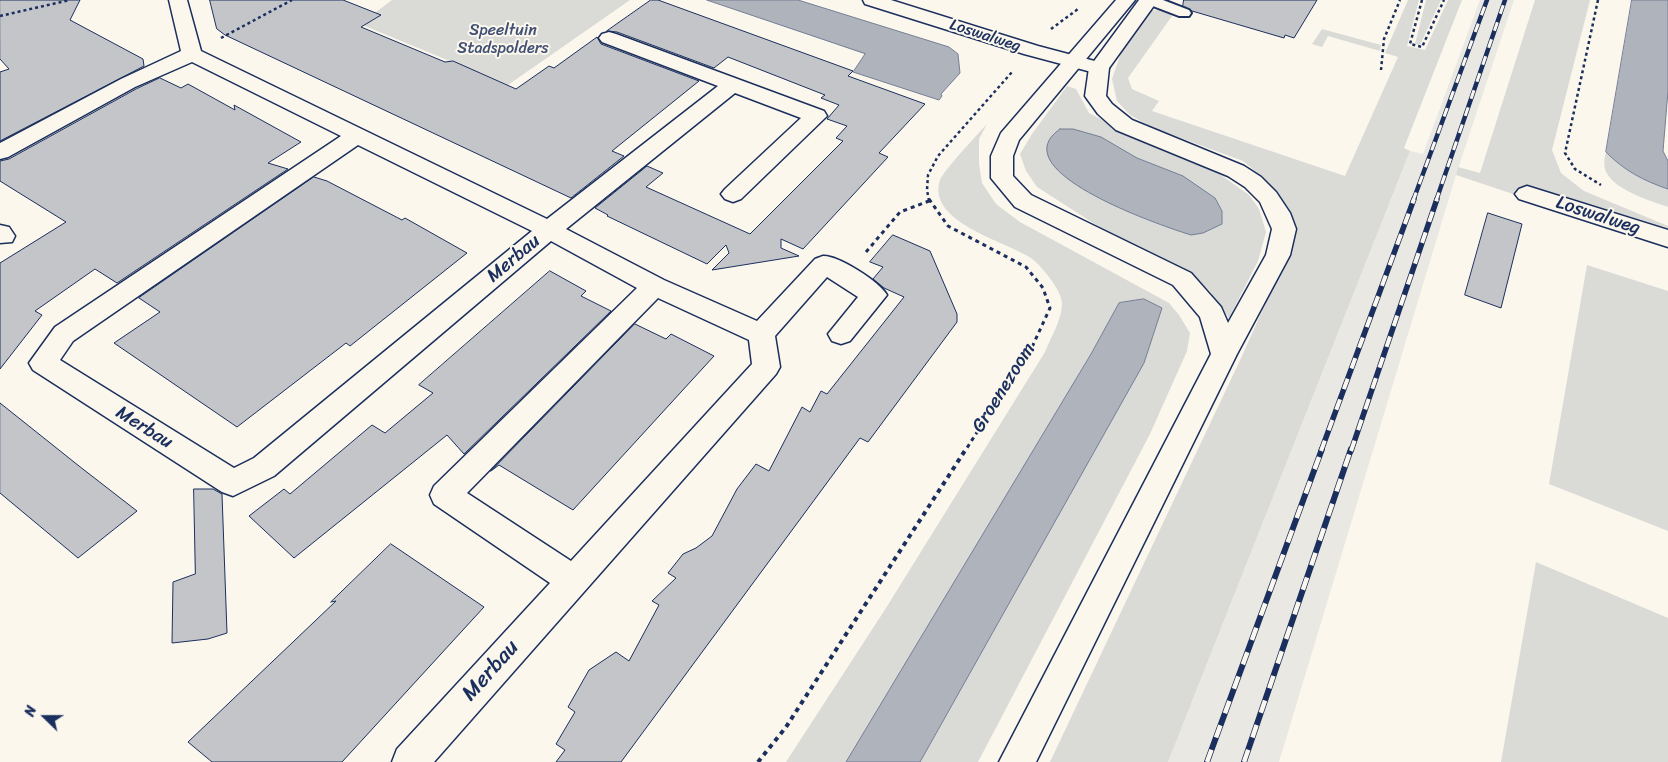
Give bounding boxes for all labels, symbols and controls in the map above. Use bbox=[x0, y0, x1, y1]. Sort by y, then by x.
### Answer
street label: Loswalweg bbox=[947, 16, 1023, 56]
park label: Speeltuin Stadspolders bbox=[457, 21, 549, 59]
street label: Loswalweg bbox=[1553, 192, 1643, 240]
street label: Merbau bbox=[483, 230, 545, 288]
street label: Groenezoom bbox=[967, 339, 1041, 437]
street label: Merbau bbox=[111, 402, 177, 454]
street label: Merbau bbox=[457, 635, 525, 707]
north arrow bbox=[20, 692, 70, 742]
text: N bbox=[17, 702, 44, 720]

